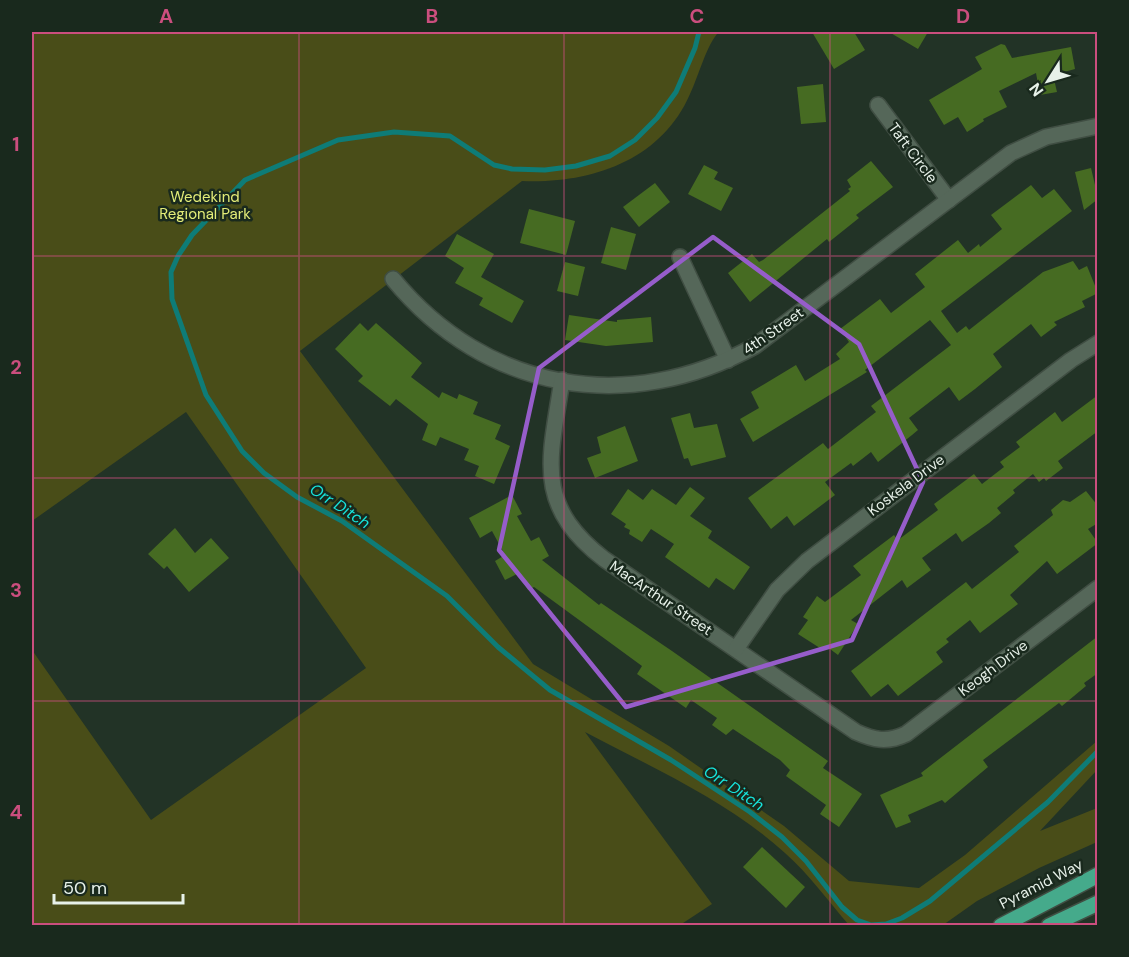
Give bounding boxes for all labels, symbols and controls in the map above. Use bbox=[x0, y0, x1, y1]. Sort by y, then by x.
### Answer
text: A bbox=[159, 3, 173, 29]
text: B bbox=[426, 3, 438, 29]
text: C bbox=[690, 3, 704, 29]
text: D bbox=[956, 3, 970, 29]
north arrow bbox=[1018, 51, 1078, 111]
text: N bbox=[1025, 79, 1048, 101]
street label: Taft Circle bbox=[884, 119, 942, 187]
text: 1 bbox=[12, 131, 20, 157]
park label: Wedekind Regional Park bbox=[159, 187, 251, 224]
street label: 4th Street bbox=[739, 303, 808, 359]
text: 2 bbox=[10, 354, 22, 380]
street label: Koskela Drive bbox=[864, 450, 948, 520]
water label: Orr Ditch bbox=[306, 479, 374, 533]
street label: MacArthur Street bbox=[606, 556, 716, 640]
text: 3 bbox=[10, 577, 22, 603]
street label: Keogh Drive bbox=[954, 635, 1032, 701]
water label: Orr Ditch bbox=[700, 761, 768, 815]
text: 4 bbox=[10, 799, 23, 825]
street label: Pyramid Way bbox=[996, 854, 1087, 914]
scale bar bbox=[54, 867, 183, 905]
text: 50 m bbox=[63, 876, 107, 900]

